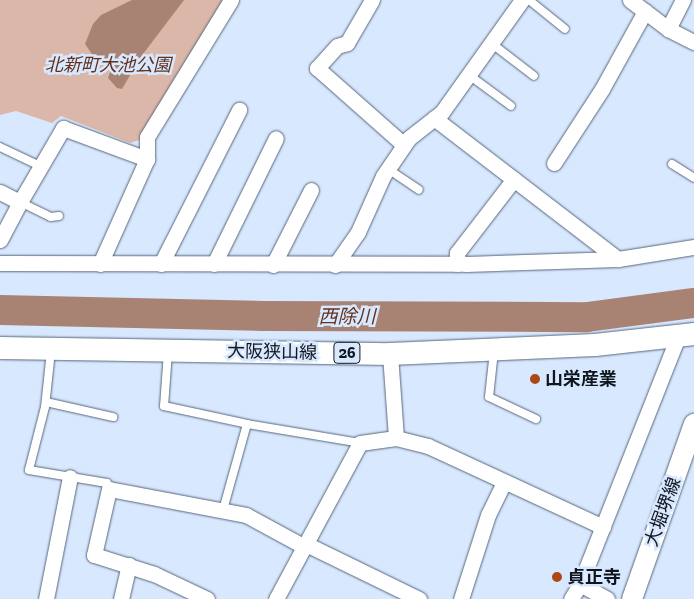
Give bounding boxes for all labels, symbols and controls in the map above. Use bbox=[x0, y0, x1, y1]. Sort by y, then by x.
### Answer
park label: 北新町大池公園 bbox=[45, 54, 171, 76]
water label: 西除川 bbox=[319, 306, 375, 328]
road number: 26 bbox=[333, 339, 361, 366]
street label: 大阪狭山線 bbox=[227, 340, 317, 364]
place label: 山栄産業 bbox=[545, 368, 617, 390]
marker: 山栄産業 bbox=[529, 373, 541, 385]
street label: 大堀堺線 bbox=[641, 474, 685, 550]
place label: 貞正寺 bbox=[567, 566, 621, 588]
marker: 貞正寺 bbox=[551, 571, 563, 583]

